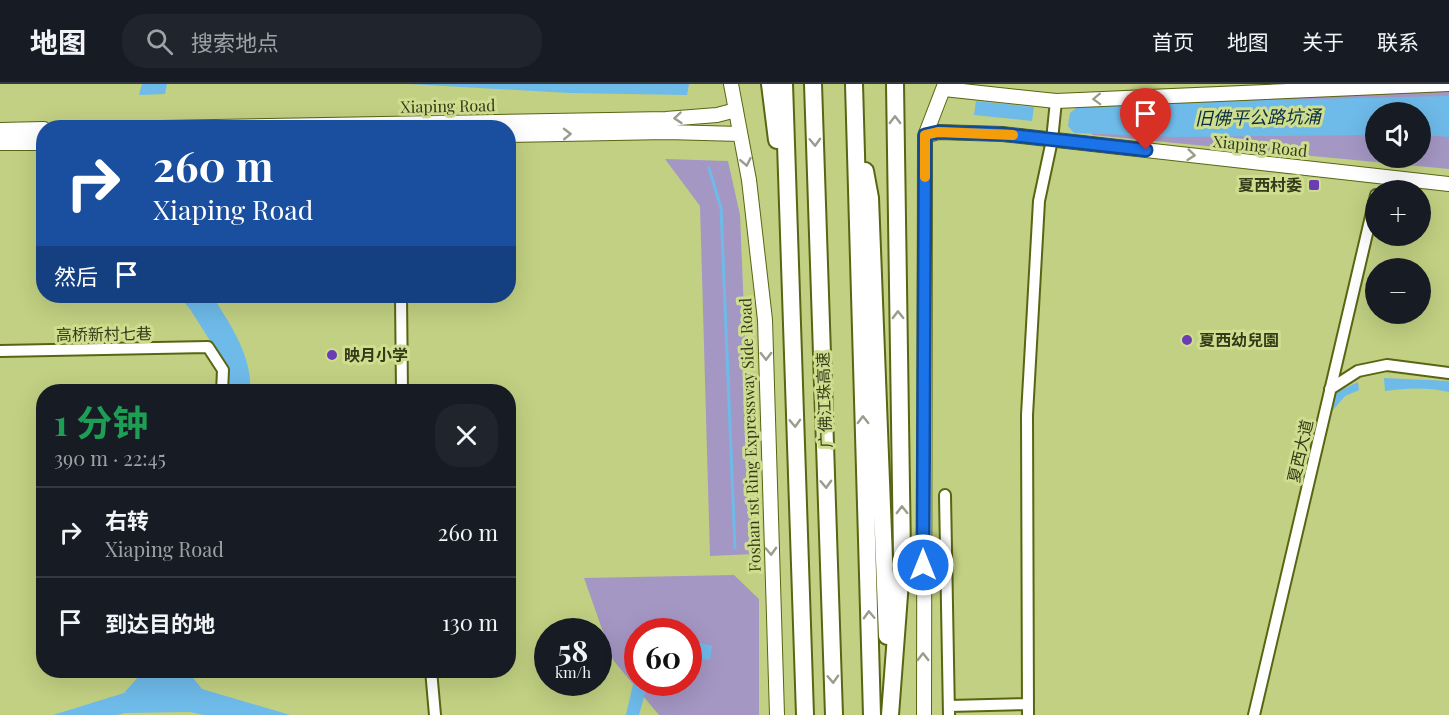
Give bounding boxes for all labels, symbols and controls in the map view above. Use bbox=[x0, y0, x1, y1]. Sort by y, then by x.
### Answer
search box bbox=[122, 14, 542, 68]
text: 地图 bbox=[30, 23, 86, 60]
icon: search bbox=[143, 25, 176, 58]
text: 搜索地点 bbox=[191, 27, 279, 57]
text: 首页 bbox=[1152, 27, 1194, 55]
text: 地图 bbox=[1227, 27, 1269, 55]
text: 关于 bbox=[1302, 27, 1344, 55]
text: 联系 bbox=[1377, 27, 1419, 55]
pin bbox=[1120, 88, 1171, 150]
one-way arrow bbox=[1092, 92, 1101, 105]
street label: Xiaping Road bbox=[400, 94, 496, 117]
icon: arrive bbox=[1129, 97, 1162, 130]
map controls bbox=[1365, 102, 1431, 324]
button: sound bbox=[1365, 102, 1431, 168]
water label: 旧佛平公路坑涌 bbox=[1195, 104, 1323, 130]
one-way arrow bbox=[673, 111, 682, 124]
one-way arrow bbox=[889, 116, 901, 125]
one-way arrow bbox=[562, 128, 571, 140]
street label: Xiaping Road bbox=[1212, 130, 1308, 161]
text: 260 m bbox=[153, 137, 273, 193]
one-way arrow bbox=[809, 138, 821, 147]
icon: right bbox=[54, 144, 132, 222]
one-way arrow bbox=[1187, 149, 1196, 161]
one-way arrow bbox=[739, 157, 752, 167]
place label: 夏西村委 bbox=[1238, 174, 1302, 195]
marker: 夏西村委 bbox=[1307, 178, 1321, 192]
button: + bbox=[1365, 180, 1431, 246]
text: Xiaping Road bbox=[153, 191, 313, 227]
icon: arrive bbox=[110, 258, 143, 291]
button: − bbox=[1365, 258, 1431, 324]
text: 然后 bbox=[54, 261, 98, 291]
street label: Foshan 1st Ring Expressway Side Road bbox=[734, 298, 765, 572]
one-way arrow bbox=[892, 311, 905, 320]
street label: 高桥新村七巷 bbox=[56, 322, 152, 345]
place label: 夏西幼兒園 bbox=[1199, 329, 1279, 350]
marker: 夏西幼兒園 bbox=[1180, 333, 1194, 347]
place label: 映月小学 bbox=[344, 344, 408, 365]
marker: 映月小学 bbox=[325, 348, 339, 362]
one-way arrow bbox=[760, 351, 772, 360]
street label: 广佛江珠高速 bbox=[811, 352, 836, 448]
text: 1 分钟 bbox=[54, 397, 148, 445]
button: close bbox=[435, 404, 498, 467]
one-way arrow bbox=[857, 415, 870, 424]
street label: 夏西大道 bbox=[1282, 417, 1317, 484]
one-way arrow bbox=[789, 419, 802, 428]
text: 390 m · 22:45 bbox=[54, 444, 166, 471]
one-way arrow bbox=[820, 480, 833, 489]
text: 右转 bbox=[105, 505, 149, 535]
one-way arrow bbox=[895, 506, 908, 515]
icon: right bbox=[54, 516, 87, 549]
text: 260 m bbox=[438, 517, 498, 547]
position arrow bbox=[891, 533, 955, 597]
text: Xiaping Road bbox=[105, 535, 224, 562]
one-way arrow bbox=[765, 546, 777, 555]
icon: arrive bbox=[54, 606, 87, 639]
text: 130 m bbox=[442, 607, 498, 637]
text: 到达目的地 bbox=[105, 608, 215, 638]
one-way arrow bbox=[863, 610, 875, 619]
speed limit sign: 60 bbox=[624, 618, 702, 696]
text: 58 bbox=[558, 630, 588, 670]
one-way arrow bbox=[917, 652, 929, 661]
text: km/h bbox=[555, 662, 591, 682]
one-way arrow bbox=[827, 675, 839, 684]

